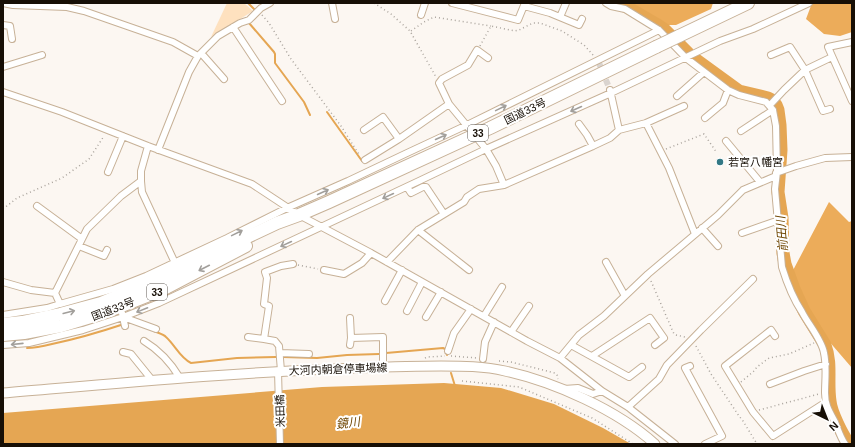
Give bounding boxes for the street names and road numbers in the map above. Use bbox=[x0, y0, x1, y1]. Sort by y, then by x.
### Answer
street label: 国道33号 bbox=[502, 96, 548, 126]
road number: 33 bbox=[468, 125, 488, 141]
road number: 33 bbox=[147, 284, 167, 300]
street label: 国道33号 bbox=[90, 295, 136, 323]
street label: 大河内朝倉停車場線 bbox=[288, 361, 388, 377]
street label: 米田橋 bbox=[273, 394, 287, 428]

